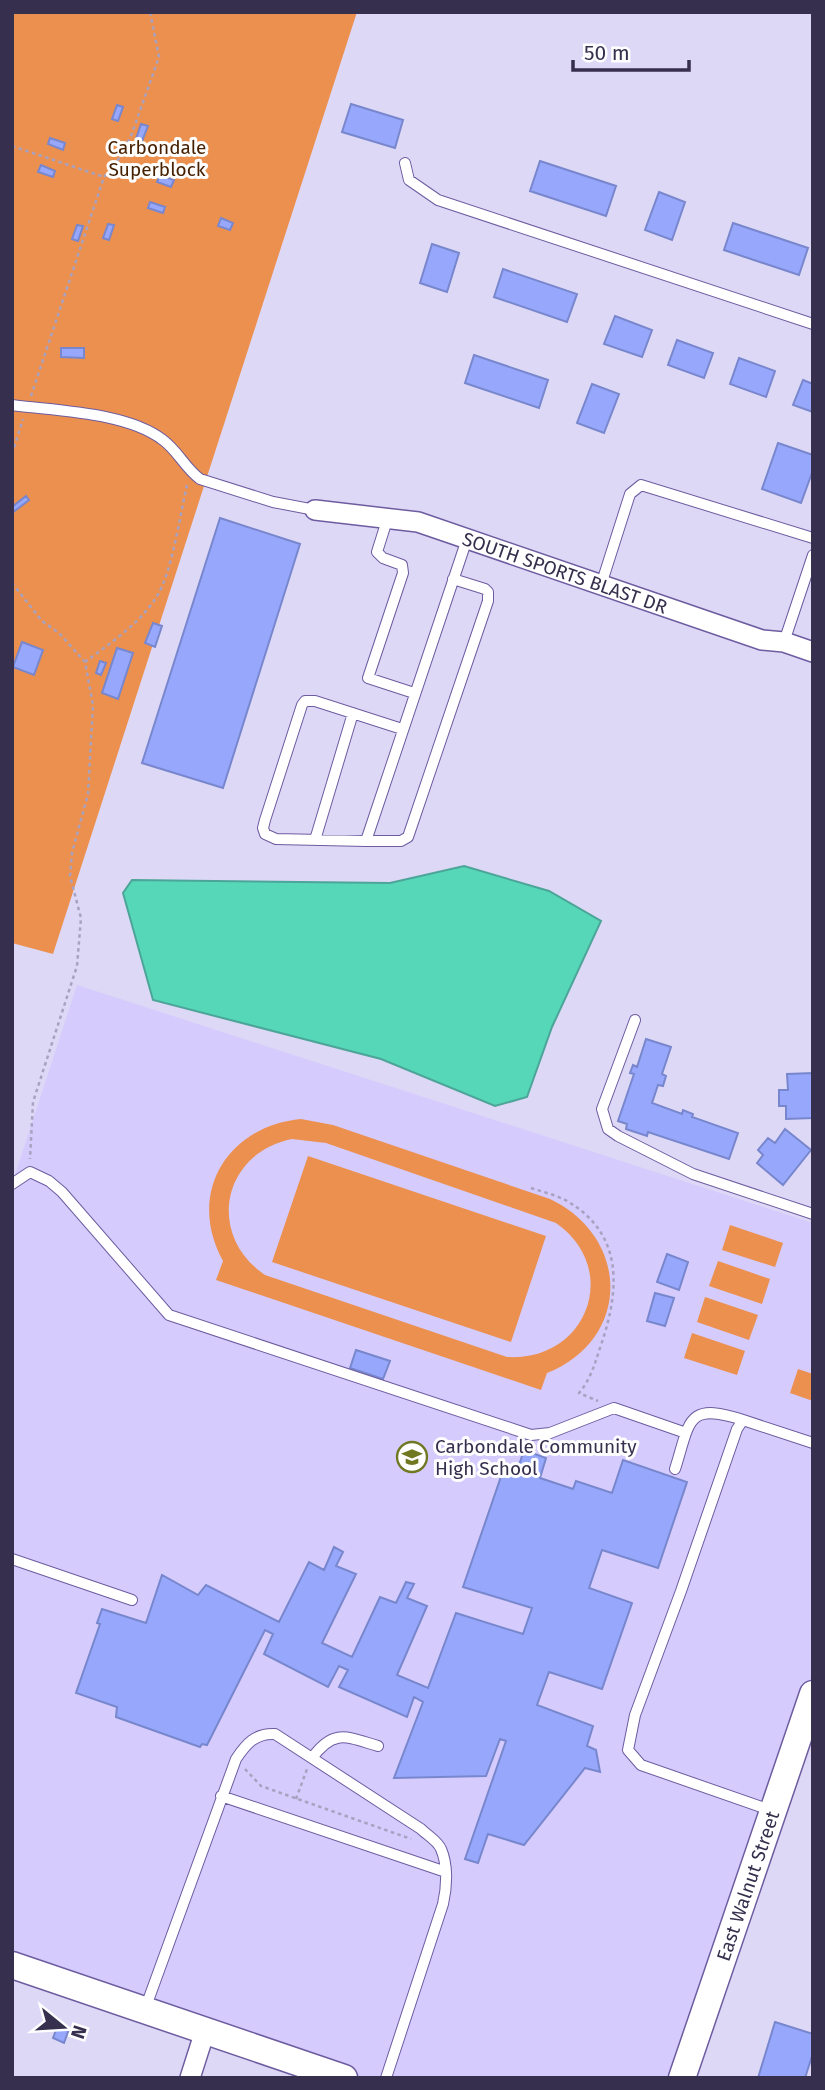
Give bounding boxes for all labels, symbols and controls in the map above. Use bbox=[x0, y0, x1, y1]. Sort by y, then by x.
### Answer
scale bar bbox=[573, 28, 688, 72]
text: 50 m bbox=[584, 40, 630, 66]
park label: Carbondale Superblock bbox=[108, 136, 206, 181]
street label: SOUTH SPORTS BLAST DR bbox=[460, 527, 671, 618]
place label: Carbondale Community High School bbox=[435, 1435, 637, 1480]
school or university icon: Carbondale Community High School bbox=[395, 1440, 429, 1474]
street label: East Walnut Street bbox=[711, 1808, 784, 1964]
north arrow bbox=[28, 1992, 98, 2062]
text: N bbox=[66, 2023, 92, 2042]

